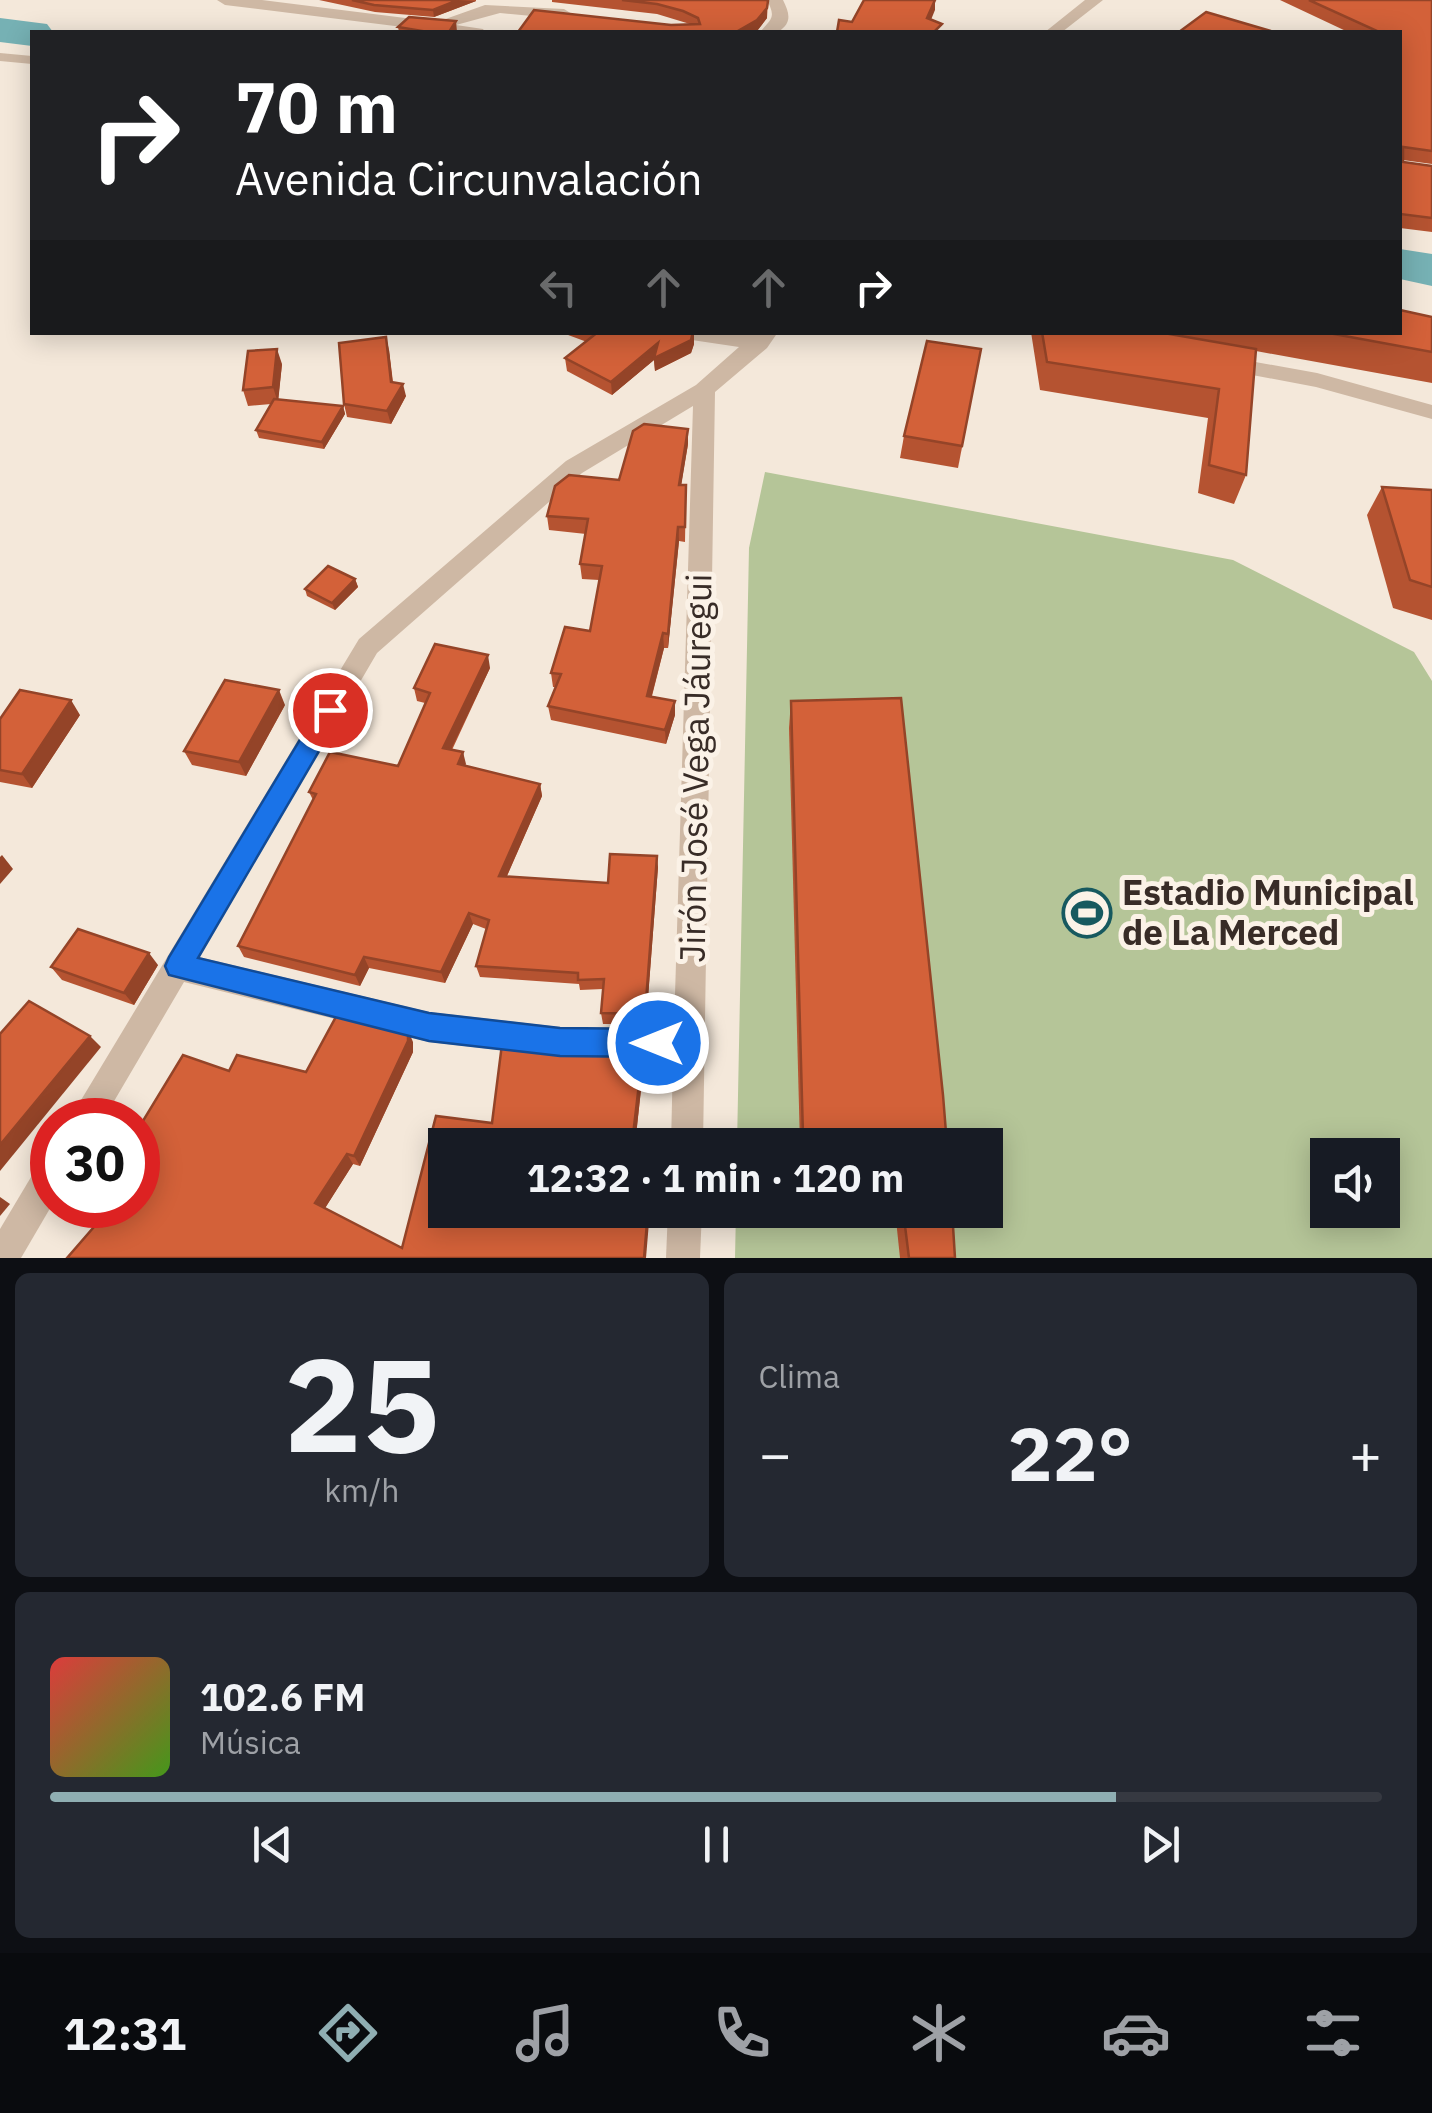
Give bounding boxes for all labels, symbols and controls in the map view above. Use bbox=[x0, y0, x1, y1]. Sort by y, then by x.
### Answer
text: 70 m bbox=[235, 61, 398, 152]
icon: right bbox=[70, 70, 200, 200]
text: Avenida Circunvalación bbox=[235, 149, 703, 207]
icon: left bbox=[531, 260, 586, 315]
icon: ahead bbox=[636, 260, 691, 315]
icon: ahead bbox=[741, 260, 796, 315]
icon: right bbox=[846, 260, 901, 315]
street label: Jirón José Vega Jáuregui bbox=[669, 573, 721, 963]
pin bbox=[288, 668, 373, 753]
icon: arrive bbox=[303, 683, 358, 738]
place label: Estadio Municipal de La Merced bbox=[1122, 869, 1414, 955]
sports icon: Estadio Municipal de La Merced bbox=[1061, 887, 1113, 939]
position arrow bbox=[606, 991, 710, 1095]
speed limit sign: 30 bbox=[30, 1098, 160, 1228]
map controls bbox=[1310, 1138, 1400, 1228]
button: sound bbox=[1310, 1138, 1400, 1228]
text: 12:32 · 1 min · 120 m bbox=[527, 1153, 904, 1202]
text: 25 bbox=[284, 1319, 440, 1488]
text: Clima bbox=[759, 1355, 840, 1397]
text: 22° bbox=[1008, 1404, 1133, 1502]
text: − bbox=[759, 1418, 792, 1489]
text: + bbox=[1349, 1418, 1382, 1489]
text: km/h bbox=[324, 1469, 399, 1511]
text: 102.6 FM bbox=[200, 1672, 365, 1721]
text: Música bbox=[200, 1721, 301, 1763]
icon: previous bbox=[245, 1817, 300, 1872]
icon: pause bbox=[689, 1817, 744, 1872]
icon: next bbox=[1133, 1817, 1188, 1872]
icon: directions bbox=[313, 1998, 383, 2068]
icon: music bbox=[510, 1998, 580, 2068]
icon: phone bbox=[707, 1998, 777, 2068]
icon: climate bbox=[904, 1998, 974, 2068]
icon: car bbox=[1101, 1998, 1171, 2068]
icon: filters bbox=[1298, 1998, 1368, 2068]
text: 12:31 bbox=[64, 2004, 186, 2062]

